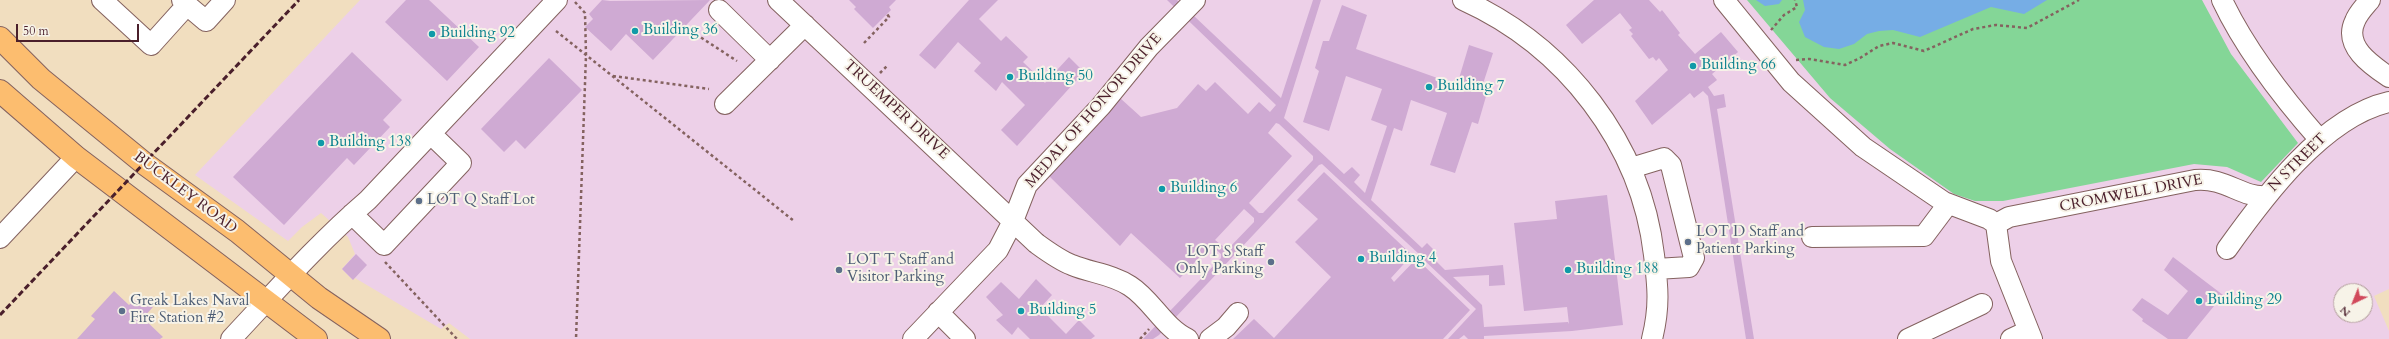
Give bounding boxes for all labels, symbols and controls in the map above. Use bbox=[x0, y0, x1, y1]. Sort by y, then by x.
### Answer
scale bar bbox=[18, 16, 141, 42]
place label: Building 36 bbox=[643, 22, 718, 40]
text: 50 m bbox=[23, 23, 49, 39]
place label: Building 92 bbox=[440, 25, 515, 43]
marker: Building 36 bbox=[630, 26, 640, 36]
marker: Building 92 bbox=[427, 29, 437, 39]
street label: MEDAL OF HONOR DRIVE bbox=[1022, 30, 1166, 192]
street label: TRUEMPER DRIVE bbox=[840, 57, 952, 163]
place label: Building 66 bbox=[1701, 57, 1776, 75]
marker: Building 66 bbox=[1688, 61, 1698, 71]
place label: Building 50 bbox=[1018, 68, 1093, 86]
marker: Building 50 bbox=[1005, 72, 1015, 82]
place label: Building 7 bbox=[1437, 78, 1504, 96]
marker: Building 7 bbox=[1424, 82, 1434, 92]
street label: N STREET bbox=[2265, 130, 2331, 196]
place label: Building 138 bbox=[329, 134, 412, 152]
marker: Building 138 bbox=[316, 138, 326, 148]
street label: BUCKLEY ROAD bbox=[130, 148, 240, 238]
street label: CROMWELL DRIVE bbox=[2058, 171, 2204, 217]
place label: Building 6 bbox=[1170, 180, 1237, 198]
marker: Building 6 bbox=[1157, 184, 1167, 194]
place label: LOT Q Staff Lot bbox=[427, 192, 535, 210]
marker: LOT Q Staff Lot bbox=[414, 196, 424, 206]
place label: LOT D Staff and Patient Parking bbox=[1696, 224, 1804, 259]
marker: LOT D Staff and Patient Parking bbox=[1683, 237, 1693, 247]
place label: LOT S Staff Only Parking bbox=[1176, 244, 1263, 279]
place label: Building 4 bbox=[1369, 250, 1436, 268]
place label: LOT T Staff and Visitor Parking bbox=[847, 252, 954, 287]
marker: Building 4 bbox=[1356, 254, 1366, 264]
marker: LOT S Staff Only Parking bbox=[1266, 257, 1276, 267]
place label: Building 188 bbox=[1576, 261, 1659, 279]
marker: LOT T Staff and Visitor Parking bbox=[834, 265, 844, 275]
marker: Building 188 bbox=[1563, 265, 1573, 275]
north arrow bbox=[2333, 283, 2373, 323]
place label: Building 29 bbox=[2207, 292, 2282, 310]
place label: Greak Lakes Naval Fire Station #2 bbox=[130, 293, 249, 328]
marker: Building 29 bbox=[2194, 296, 2204, 306]
place label: Building 5 bbox=[1029, 302, 1096, 320]
text: N bbox=[2337, 303, 2354, 320]
marker: Greak Lakes Naval Fire Station #2 bbox=[117, 306, 127, 316]
marker: Building 5 bbox=[1016, 306, 1026, 316]

